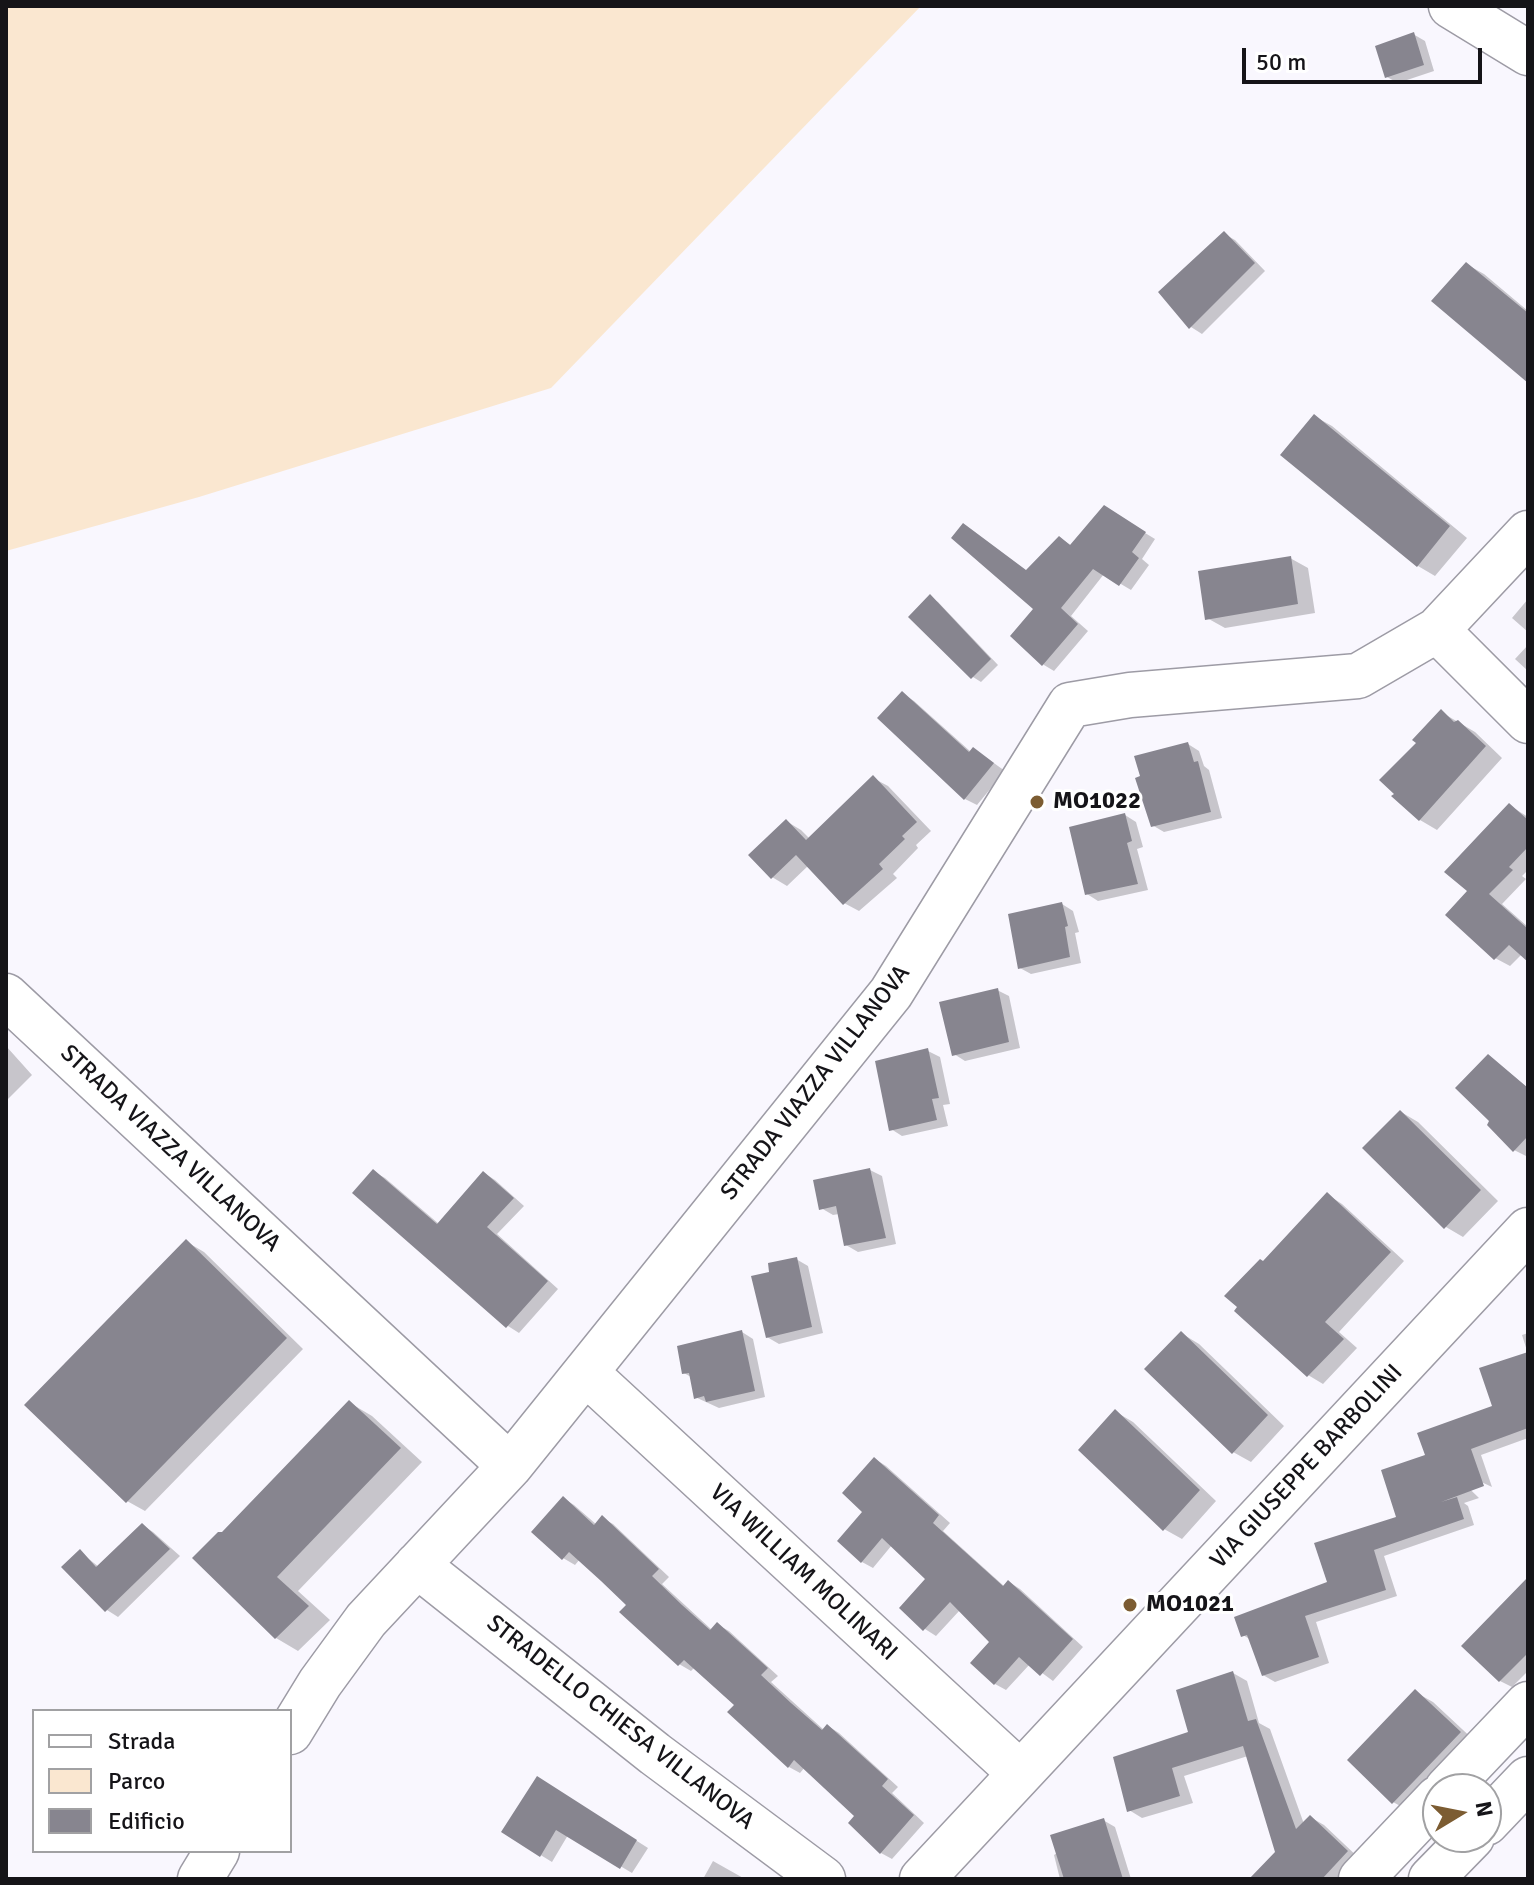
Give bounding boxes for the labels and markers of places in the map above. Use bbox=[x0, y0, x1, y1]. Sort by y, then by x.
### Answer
place label: MO1022 bbox=[1053, 788, 1141, 816]
marker: MO1022 bbox=[1028, 793, 1046, 811]
place label: MO1021 bbox=[1146, 1591, 1234, 1619]
marker: MO1021 bbox=[1121, 1596, 1139, 1614]

